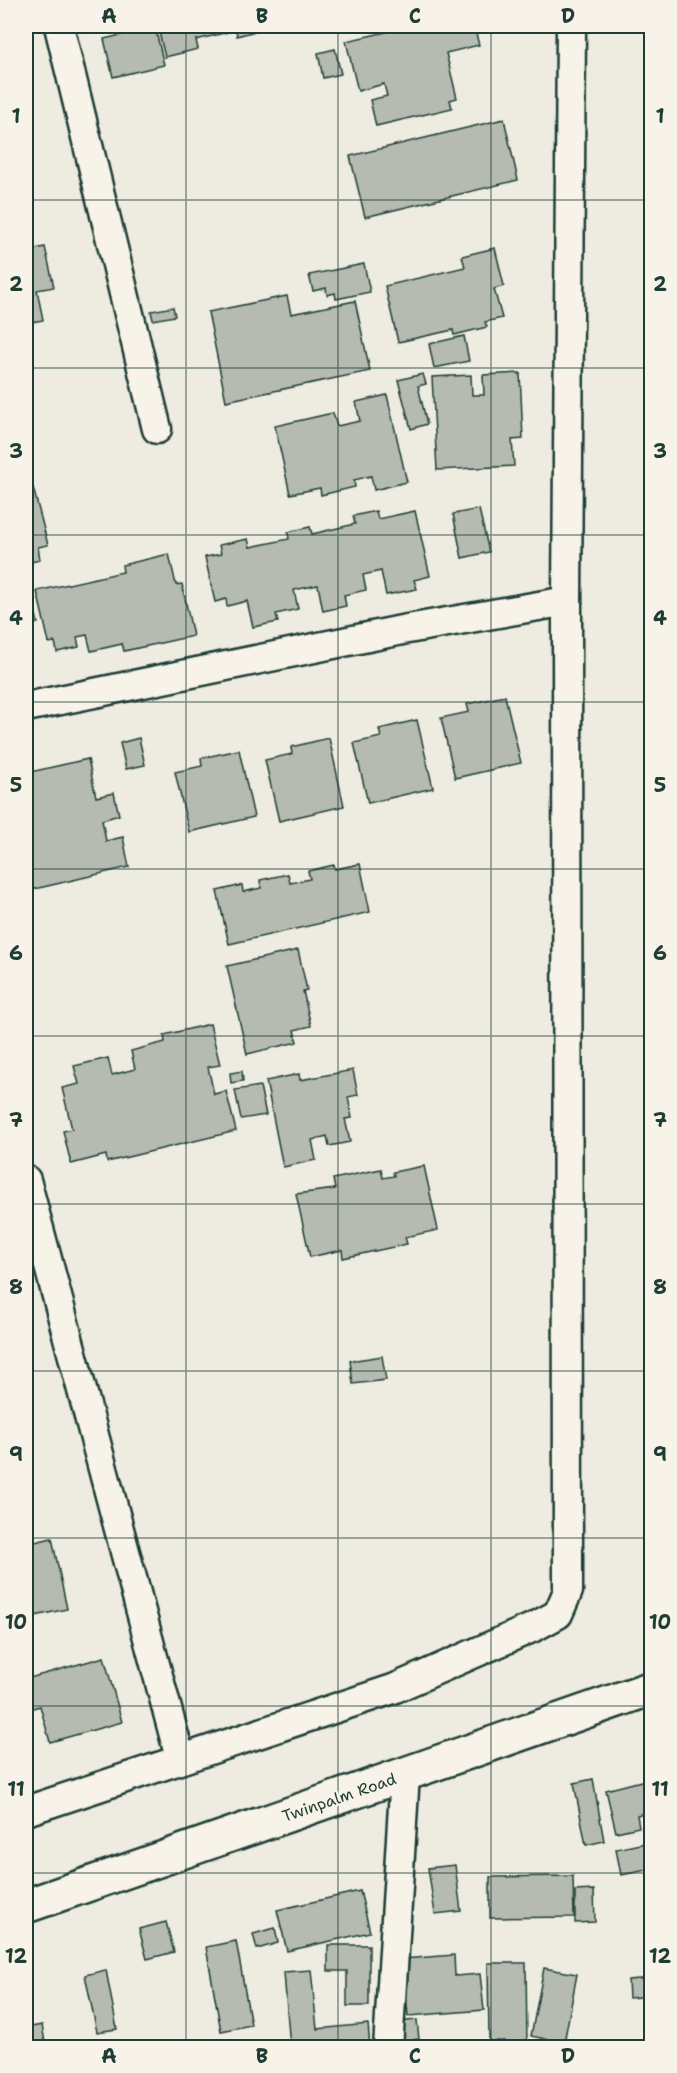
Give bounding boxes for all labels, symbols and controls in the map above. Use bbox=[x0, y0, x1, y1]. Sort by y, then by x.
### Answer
text: A bbox=[101, 3, 117, 29]
text: B bbox=[256, 3, 268, 29]
text: C bbox=[409, 3, 421, 29]
text: D bbox=[561, 3, 575, 29]
text: 1 bbox=[11, 103, 21, 129]
text: 1 bbox=[655, 103, 665, 129]
text: 2 bbox=[9, 271, 23, 297]
text: 2 bbox=[653, 271, 667, 297]
text: 3 bbox=[9, 438, 23, 464]
text: 3 bbox=[653, 438, 667, 464]
text: 4 bbox=[9, 605, 23, 631]
text: 4 bbox=[653, 605, 667, 631]
text: 5 bbox=[10, 772, 22, 798]
text: 5 bbox=[654, 772, 666, 798]
text: 6 bbox=[9, 940, 23, 966]
text: 6 bbox=[653, 940, 667, 966]
text: 7 bbox=[9, 1107, 23, 1133]
text: 7 bbox=[653, 1107, 667, 1133]
text: 8 bbox=[9, 1274, 23, 1300]
text: 8 bbox=[653, 1274, 667, 1300]
text: 9 bbox=[9, 1441, 23, 1467]
text: 9 bbox=[653, 1441, 667, 1467]
text: 10 bbox=[5, 1609, 27, 1635]
text: 10 bbox=[649, 1609, 671, 1635]
street label: Twinpalm Road bbox=[279, 1768, 399, 1827]
text: 11 bbox=[7, 1776, 25, 1802]
text: 11 bbox=[651, 1776, 669, 1802]
text: 12 bbox=[5, 1943, 27, 1969]
text: 12 bbox=[649, 1943, 671, 1969]
text: A bbox=[101, 2043, 117, 2069]
text: B bbox=[256, 2043, 268, 2069]
text: C bbox=[409, 2043, 421, 2069]
text: D bbox=[561, 2043, 575, 2069]

